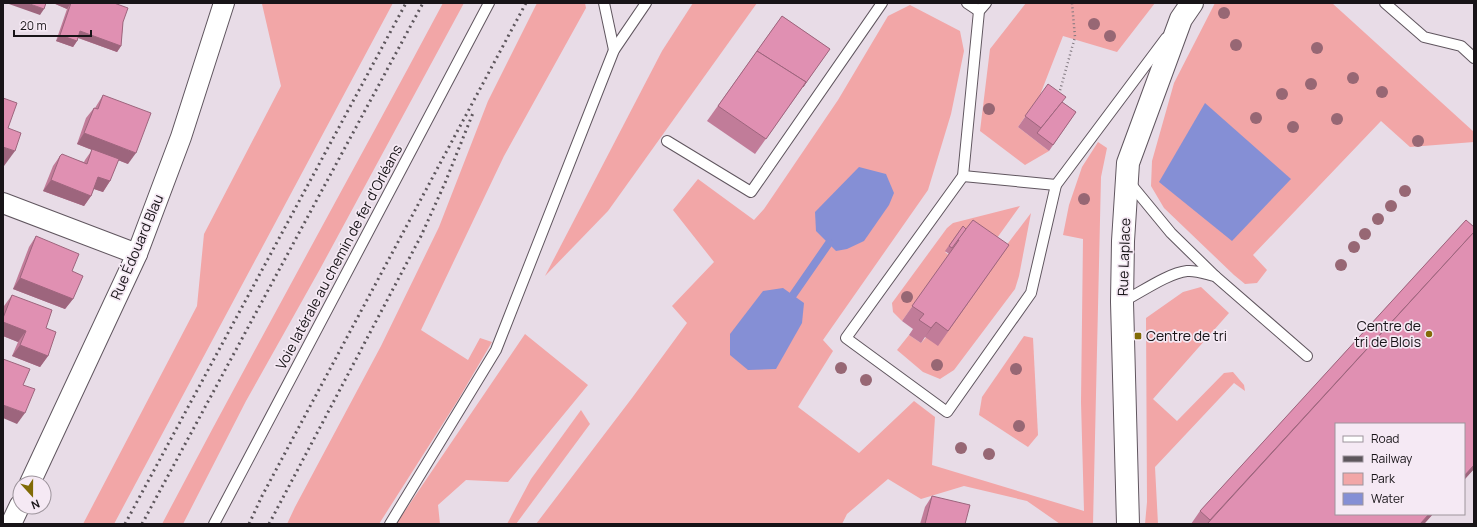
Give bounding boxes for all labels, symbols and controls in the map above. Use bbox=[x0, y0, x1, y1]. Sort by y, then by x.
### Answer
scale bar bbox=[14, 12, 91, 38]
text: 20 m bbox=[20, 17, 47, 34]
street label: Voie latérale au chemin de fer d'Orléans bbox=[271, 141, 406, 373]
street label: Rue Édouard Blau bbox=[106, 191, 167, 302]
street label: Rue Laplace bbox=[1113, 218, 1134, 296]
place label: Centre de tri de Blois bbox=[1354, 316, 1421, 351]
place label: Centre de tri bbox=[1146, 326, 1227, 345]
marker: Centre de tri de Blois bbox=[1424, 329, 1434, 339]
marker: Centre de tri bbox=[1133, 331, 1143, 341]
legend bbox=[1335, 423, 1465, 515]
text: Road bbox=[1371, 430, 1399, 447]
text: Railway bbox=[1371, 450, 1413, 467]
text: Park bbox=[1371, 470, 1396, 487]
north arrow bbox=[12, 475, 52, 515]
text: Water bbox=[1371, 490, 1405, 507]
text: N bbox=[29, 496, 42, 513]

